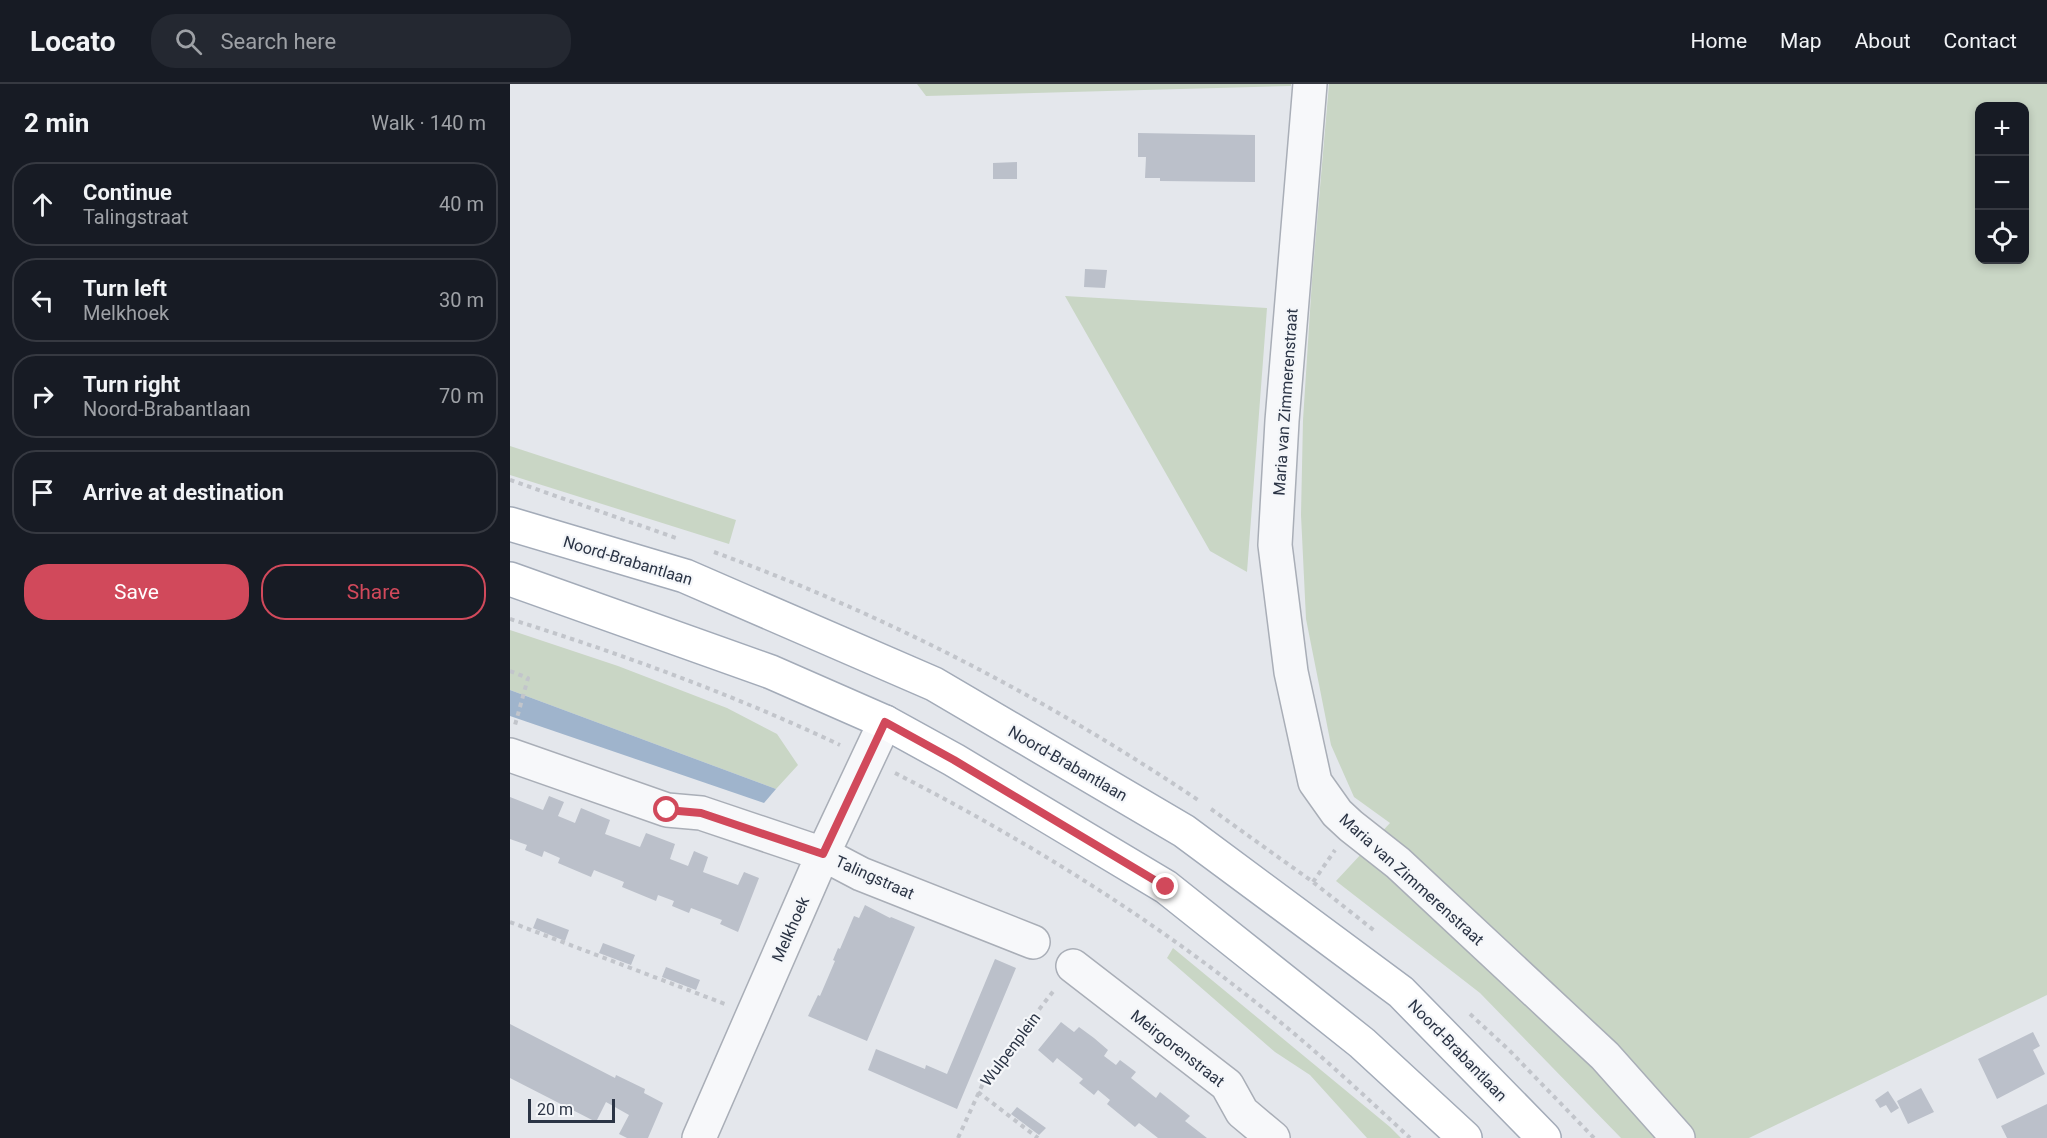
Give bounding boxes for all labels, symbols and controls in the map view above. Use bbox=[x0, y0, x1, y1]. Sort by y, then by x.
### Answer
search box bbox=[151, 14, 571, 68]
text: Locato bbox=[30, 25, 115, 58]
icon: search bbox=[172, 25, 205, 58]
text: Search here bbox=[220, 29, 336, 54]
text: Home bbox=[1691, 29, 1747, 53]
text: Map bbox=[1780, 29, 1822, 53]
text: About bbox=[1855, 29, 1911, 53]
text: Contact bbox=[1944, 29, 2017, 53]
map controls bbox=[1975, 102, 2029, 264]
button: + bbox=[1975, 102, 2029, 156]
text: 2 min bbox=[24, 108, 89, 138]
text: Walk · 140 m bbox=[371, 111, 486, 135]
button: − bbox=[1975, 156, 2029, 210]
text: Continue bbox=[83, 180, 172, 205]
icon: ahead bbox=[26, 188, 59, 221]
text: 40 m bbox=[439, 192, 484, 216]
text: Talingstraat bbox=[83, 205, 188, 229]
button: locate bbox=[1975, 210, 2029, 264]
text: Turn left bbox=[83, 276, 167, 301]
icon: left bbox=[26, 284, 59, 317]
text: 30 m bbox=[439, 288, 484, 312]
text: Melkhoek bbox=[83, 301, 169, 325]
street label: Maria van Zimmerenstraat bbox=[1269, 308, 1302, 496]
text: Turn right bbox=[83, 372, 180, 397]
icon: right bbox=[26, 380, 59, 413]
text: 70 m bbox=[439, 384, 484, 408]
text: Noord-Brabantlaan bbox=[83, 397, 251, 421]
icon: arrive bbox=[26, 476, 59, 509]
text: Arrive at destination bbox=[83, 480, 284, 505]
street label: Noord-Brabantlaan bbox=[561, 532, 695, 589]
button: Save bbox=[24, 564, 249, 620]
button: Share bbox=[261, 564, 486, 620]
street label: Noord-Brabantlaan bbox=[1005, 722, 1131, 805]
route start bbox=[653, 796, 679, 822]
street label: Maria van Zimmerenstraat bbox=[1336, 810, 1488, 949]
street label: Talingstraat bbox=[832, 852, 917, 903]
route end bbox=[1152, 873, 1178, 899]
street label: Melkhoek bbox=[768, 893, 814, 965]
street label: Noord-Brabantlaan bbox=[1404, 996, 1511, 1105]
street label: Meirgorenstraat bbox=[1127, 1006, 1228, 1091]
street label: Wulpenplein bbox=[977, 1009, 1044, 1090]
scale bar bbox=[528, 1096, 615, 1124]
text: 20 m bbox=[537, 1100, 573, 1119]

